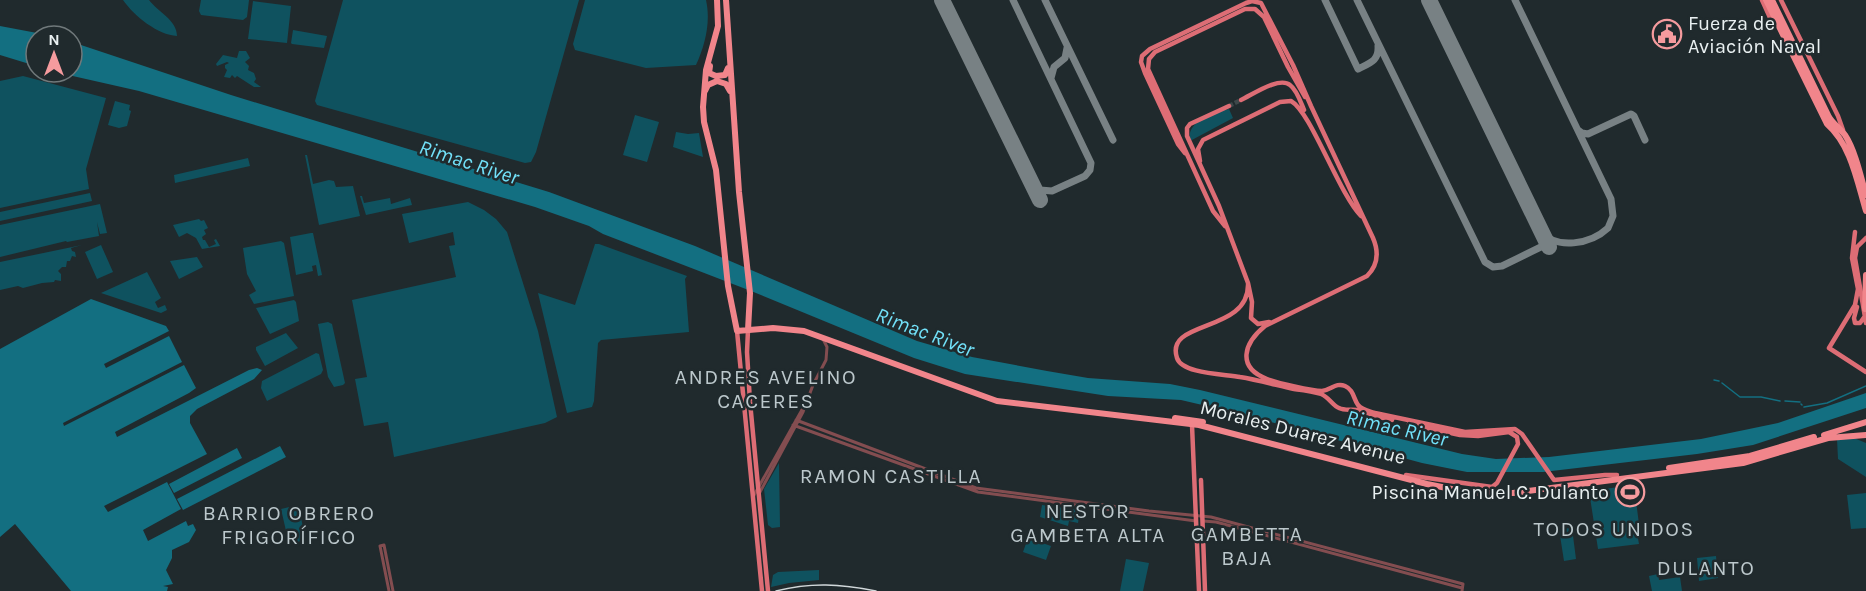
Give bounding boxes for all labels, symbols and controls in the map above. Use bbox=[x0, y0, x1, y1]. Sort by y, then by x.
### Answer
place label: Fuerza de Aviación Naval bbox=[1688, 12, 1821, 58]
public building icon: Fuerza de Aviación Naval bbox=[1651, 18, 1683, 50]
north arrow bbox=[24, 24, 84, 84]
text: N bbox=[48, 30, 60, 49]
water label: Rimac River bbox=[416, 135, 523, 190]
water label: Rimac River bbox=[872, 302, 978, 362]
district label: ANDRES AVELINO CACERES bbox=[675, 365, 857, 413]
street label: Morales Duarez Avenue bbox=[1198, 396, 1408, 469]
water label: Rimac River bbox=[1344, 405, 1451, 451]
district label: RAMON CASTILLA bbox=[800, 464, 982, 488]
sports icon: Piscina Manuel C. Dulanto bbox=[1614, 476, 1646, 508]
place label: Piscina Manuel C. Dulanto bbox=[1372, 481, 1609, 504]
district label: NESTOR GAMBETA ALTA bbox=[1010, 499, 1166, 547]
district label: BARRIO OBRERO FRIGORÍFICO bbox=[203, 501, 375, 549]
district label: TODOS UNIDOS bbox=[1533, 517, 1695, 541]
district label: GAMBETTA BAJA bbox=[1191, 522, 1303, 570]
district label: DULANTO bbox=[1657, 556, 1755, 580]

